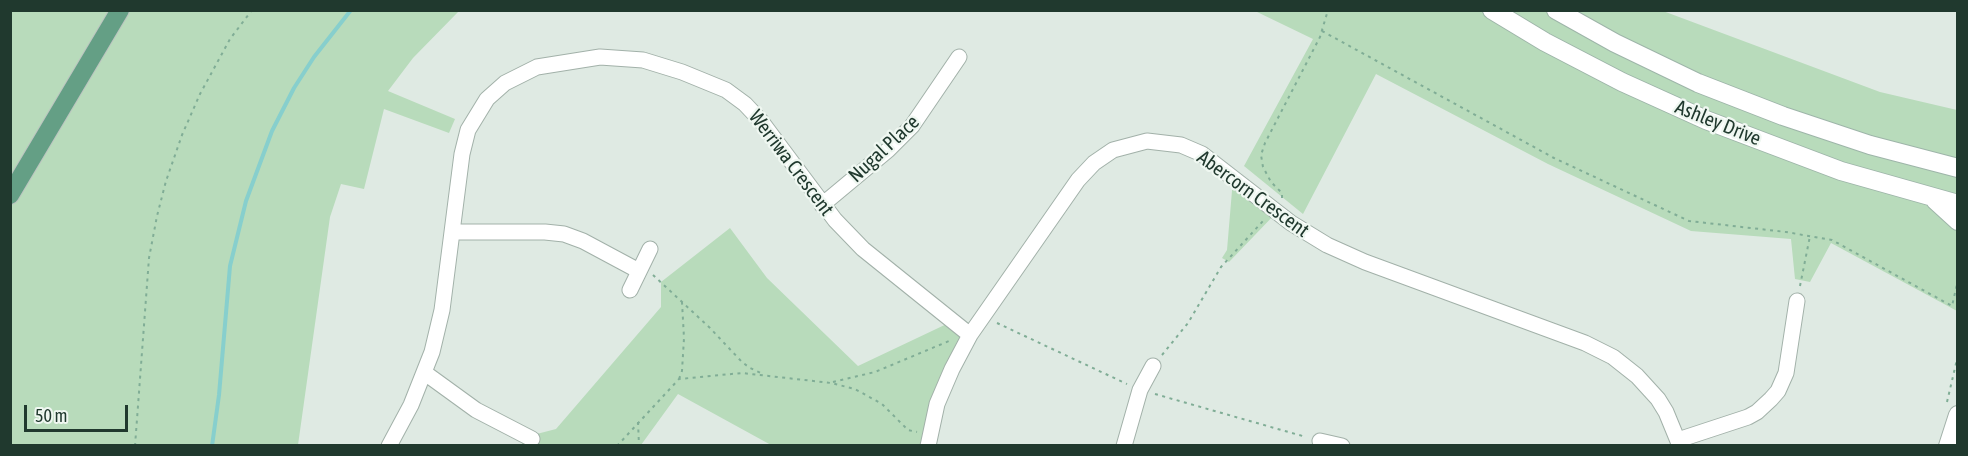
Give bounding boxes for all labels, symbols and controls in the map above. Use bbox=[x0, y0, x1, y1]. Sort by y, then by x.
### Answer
street label: Ashley Drive bbox=[1672, 95, 1764, 151]
street label: Werriwa Crescent bbox=[743, 105, 839, 221]
street label: Nugal Place bbox=[844, 110, 924, 188]
street label: Abercorn Crescent bbox=[1192, 145, 1314, 243]
scale bar bbox=[27, 393, 130, 431]
text: 50 m bbox=[35, 405, 67, 426]

